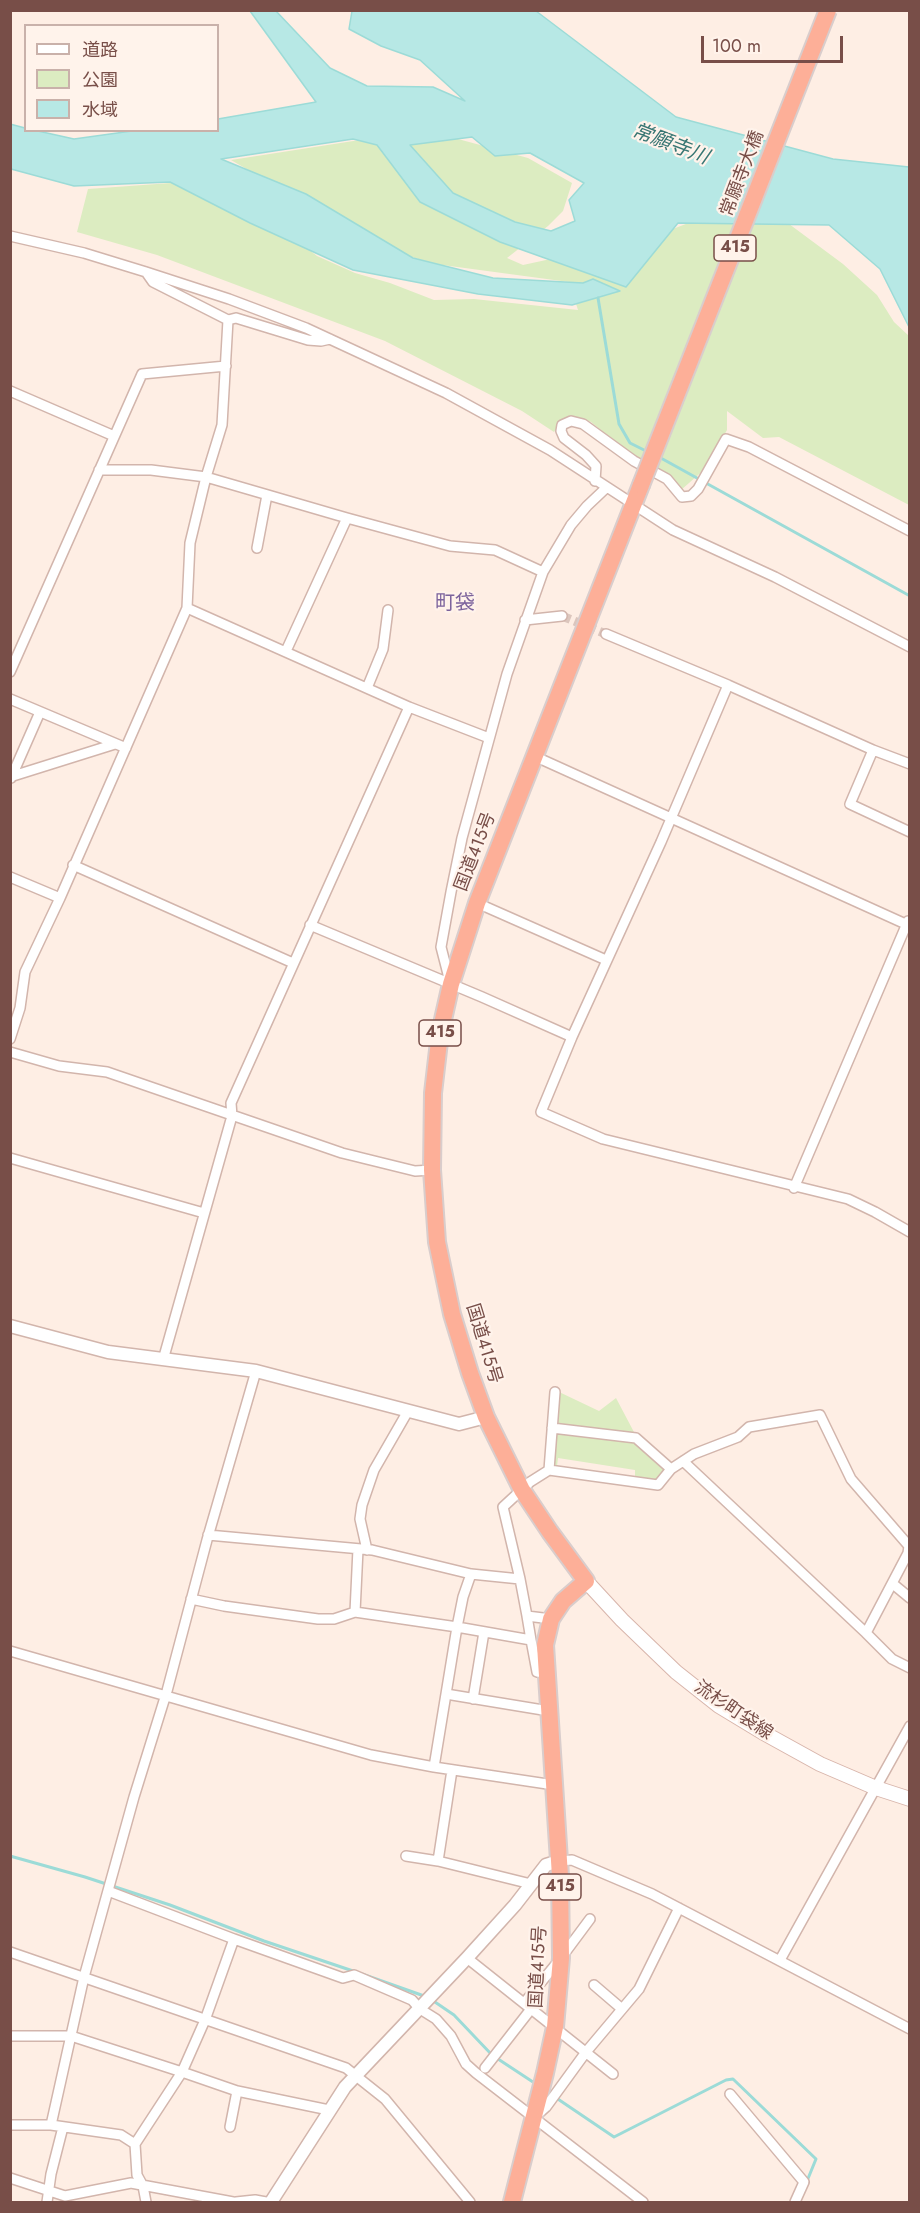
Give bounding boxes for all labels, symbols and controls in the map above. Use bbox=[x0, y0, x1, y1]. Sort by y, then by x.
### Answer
legend bbox=[24, 24, 219, 132]
scale bar bbox=[704, 24, 846, 62]
text: 100 m bbox=[712, 33, 761, 59]
text: 道路 bbox=[82, 37, 118, 63]
text: 公園 bbox=[82, 67, 118, 93]
text: 水域 bbox=[82, 97, 118, 123]
water label: 常願寺川 bbox=[628, 119, 712, 171]
street label: 常願寺大橋 bbox=[717, 128, 769, 220]
road number: 415 bbox=[714, 235, 756, 261]
district label: 町袋 bbox=[435, 592, 475, 616]
street label: 国道415号 bbox=[451, 810, 501, 894]
road number: 415 bbox=[419, 1020, 461, 1046]
street label: 国道415号 bbox=[461, 1301, 505, 1387]
street label: 流杉町袋線 bbox=[690, 1677, 776, 1745]
road number: 415 bbox=[539, 1874, 581, 1900]
street label: 国道415号 bbox=[526, 1925, 552, 2009]

